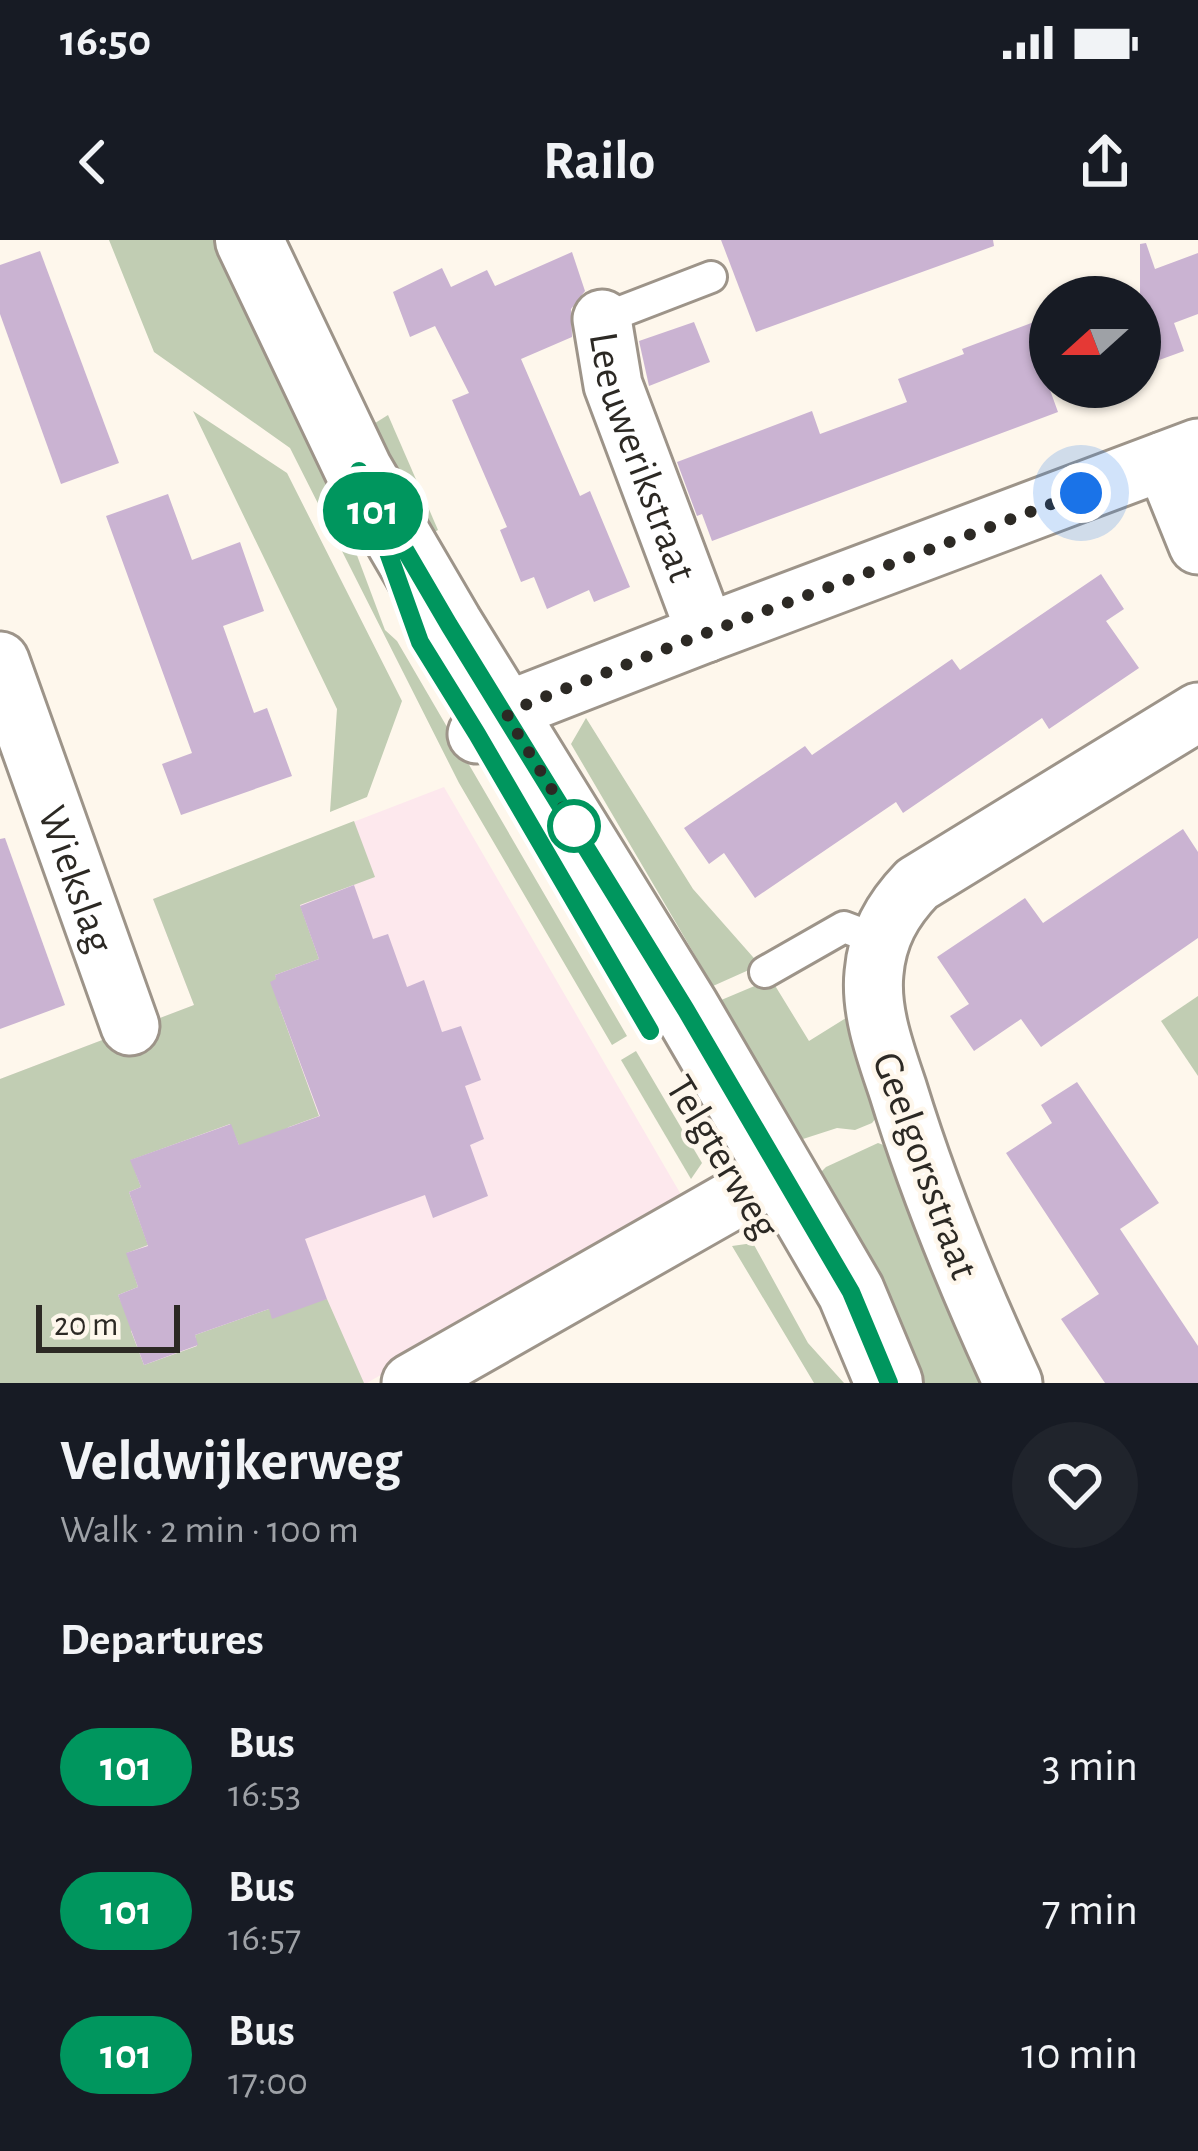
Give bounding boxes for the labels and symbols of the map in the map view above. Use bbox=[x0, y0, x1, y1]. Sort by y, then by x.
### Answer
north arrow bbox=[1029, 276, 1161, 408]
street label: Leeuwerikstraat bbox=[582, 329, 704, 587]
your location bbox=[1051, 463, 1111, 523]
line badge: 101 bbox=[304, 472, 442, 550]
street label: Wiekslag bbox=[30, 801, 121, 958]
unlabelled marker bbox=[549, 801, 599, 851]
street label: Geelgorsstraat bbox=[865, 1047, 985, 1284]
street label: Telgterweg bbox=[658, 1068, 787, 1246]
scale bar bbox=[36, 1299, 180, 1352]

